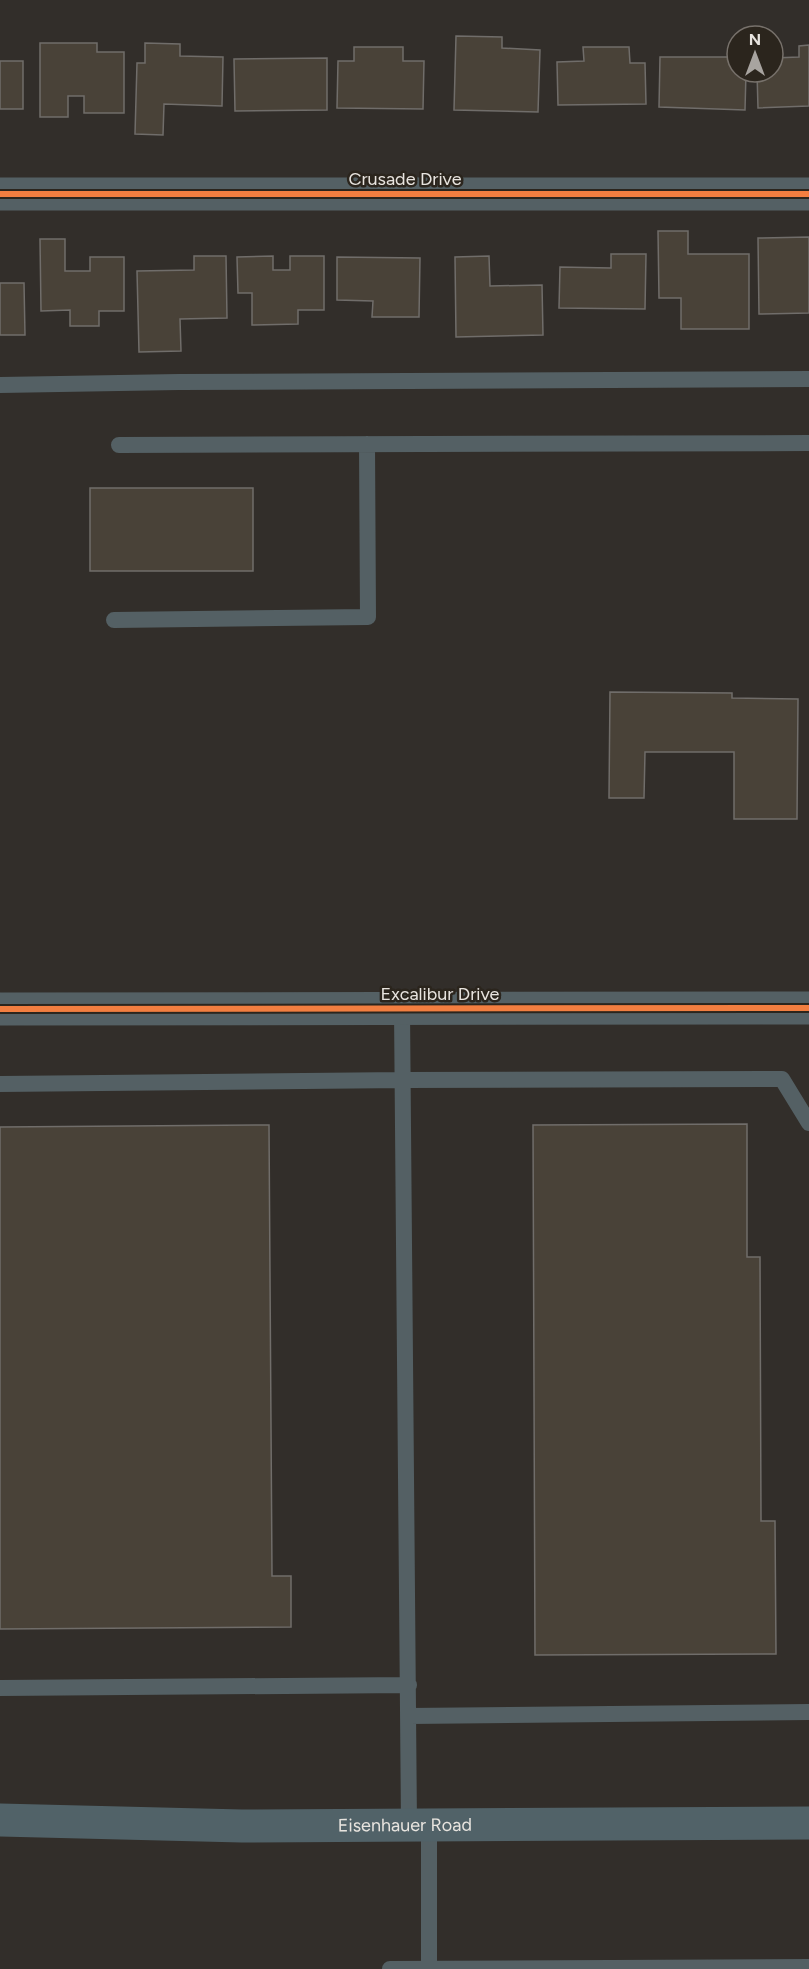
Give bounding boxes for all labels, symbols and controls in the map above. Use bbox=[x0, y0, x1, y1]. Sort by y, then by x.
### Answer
north arrow bbox=[725, 24, 785, 84]
text: N bbox=[749, 30, 761, 49]
street label: Crusade Drive bbox=[348, 168, 462, 190]
street label: Excalibur Drive bbox=[381, 983, 500, 1005]
street label: Eisenhauer Road bbox=[338, 1814, 472, 1836]

